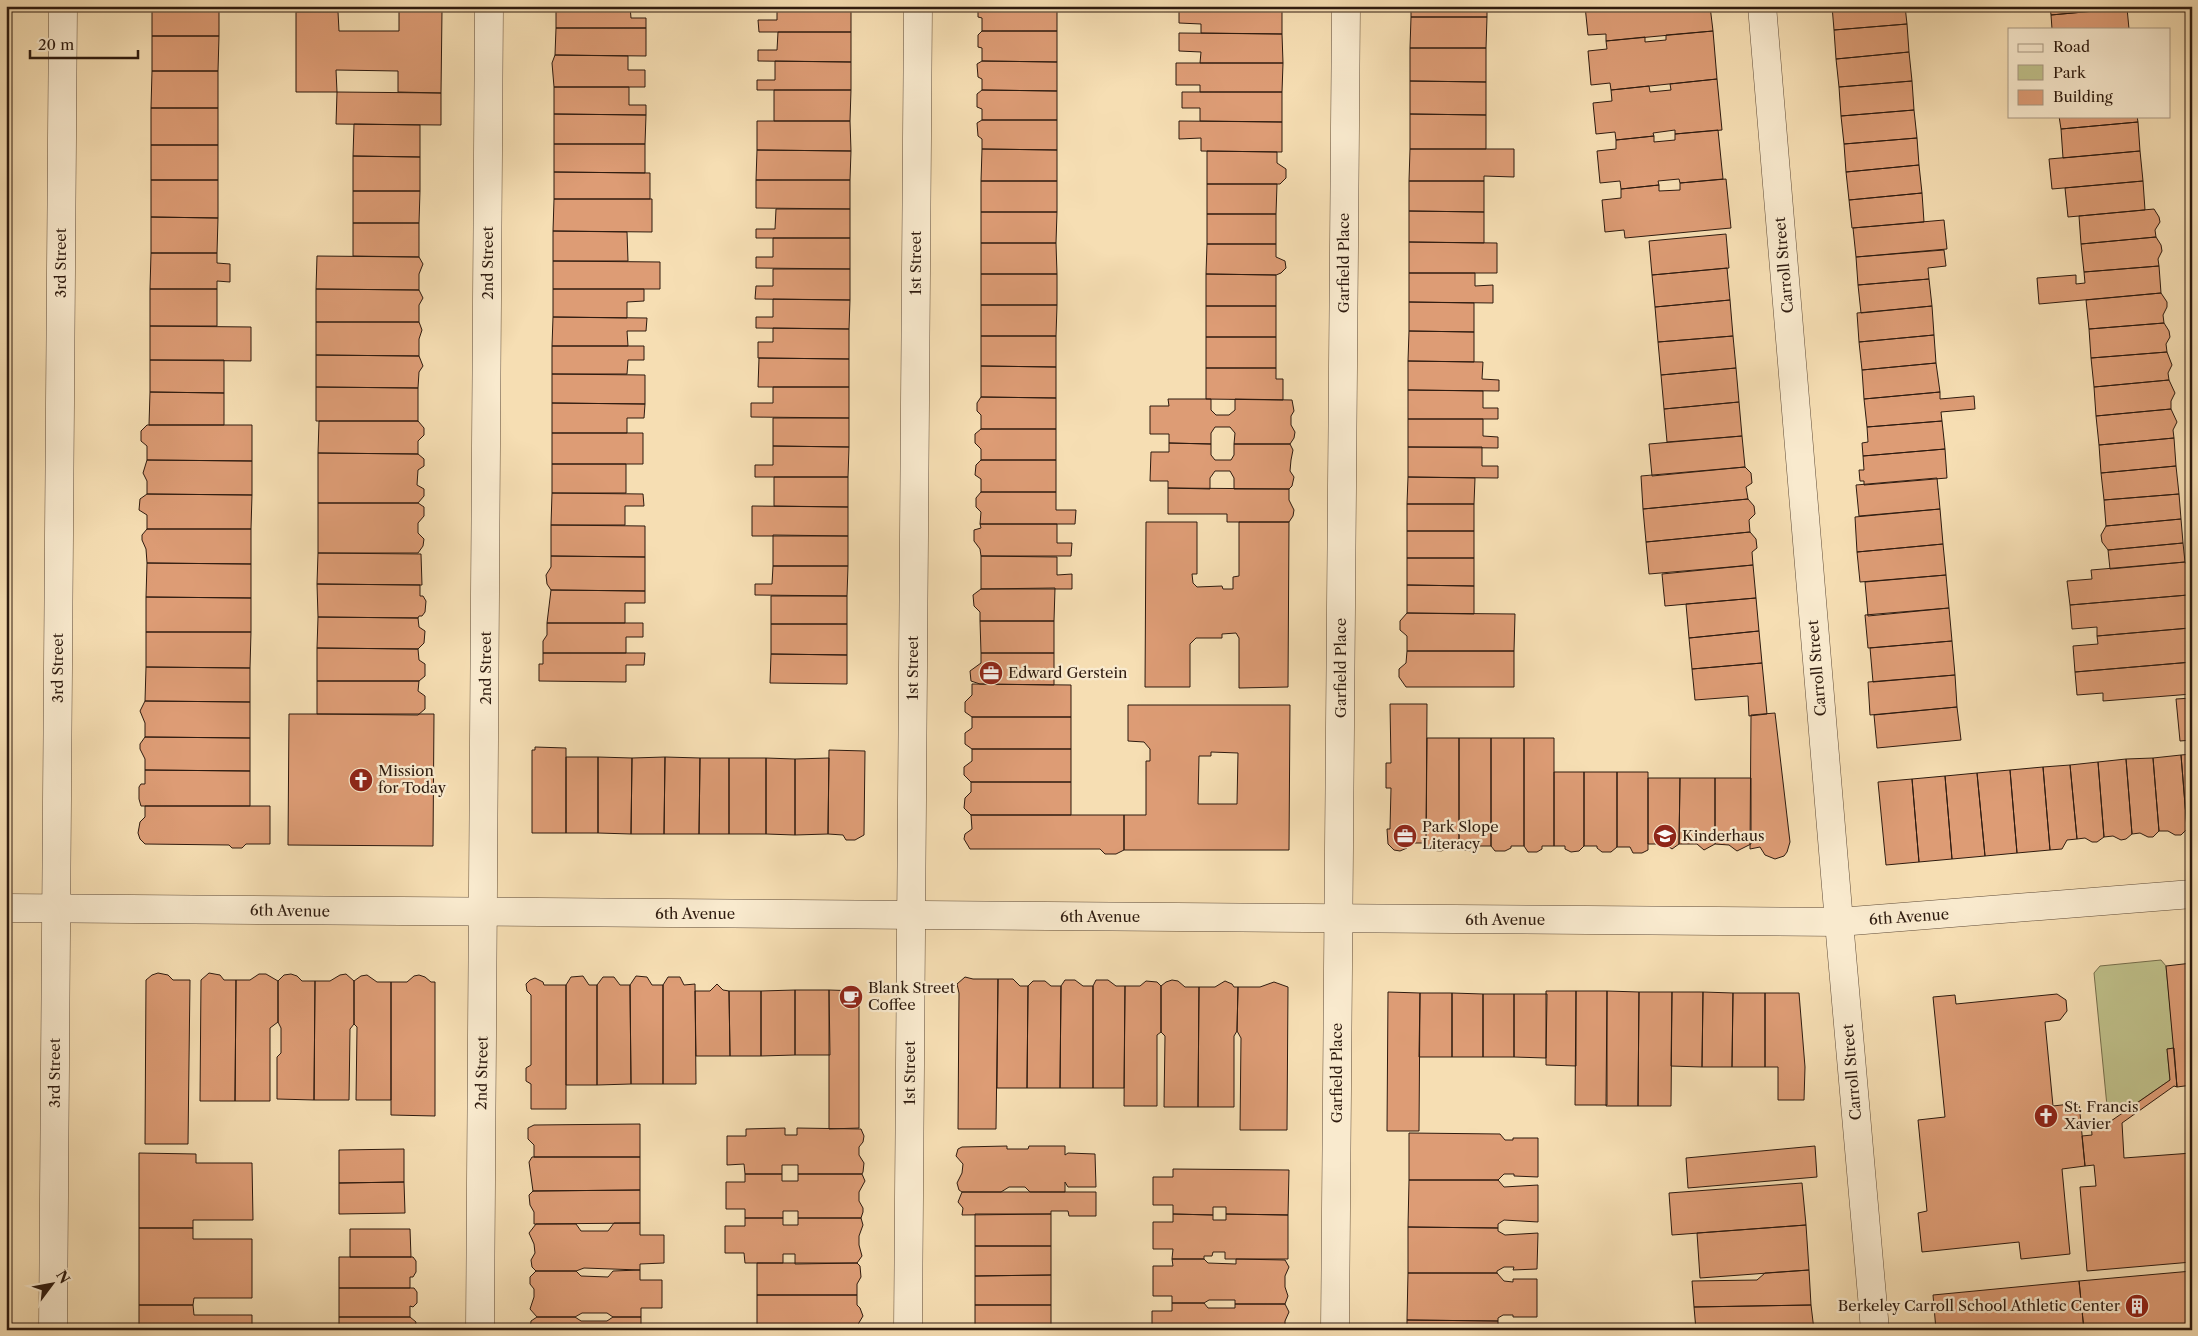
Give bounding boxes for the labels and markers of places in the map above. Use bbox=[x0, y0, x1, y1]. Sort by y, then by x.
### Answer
office icon: Edward Gerstein bbox=[978, 660, 1004, 686]
place label: Edward Gerstein bbox=[1008, 663, 1128, 682]
place label: Mission for Today bbox=[378, 761, 447, 797]
church icon: Mission for Today bbox=[348, 767, 374, 793]
place label: Park Slope Literacy bbox=[1422, 817, 1499, 853]
office icon: Park Slope Literacy bbox=[1392, 823, 1418, 849]
school or university icon: Kinderhaus bbox=[1652, 823, 1678, 849]
place label: Kinderhaus bbox=[1682, 826, 1765, 845]
place label: Blank Street Coffee bbox=[868, 978, 956, 1014]
cafe icon: Blank Street Coffee bbox=[838, 984, 864, 1010]
place label: St. Francis Xavier bbox=[2063, 1097, 2138, 1133]
church icon: St. Francis Xavier bbox=[2033, 1103, 2059, 1129]
building icon: Berkeley Carroll School Athletic Center bbox=[2124, 1293, 2150, 1319]
place label: Berkeley Carroll School Athletic Center bbox=[1838, 1296, 2121, 1315]

